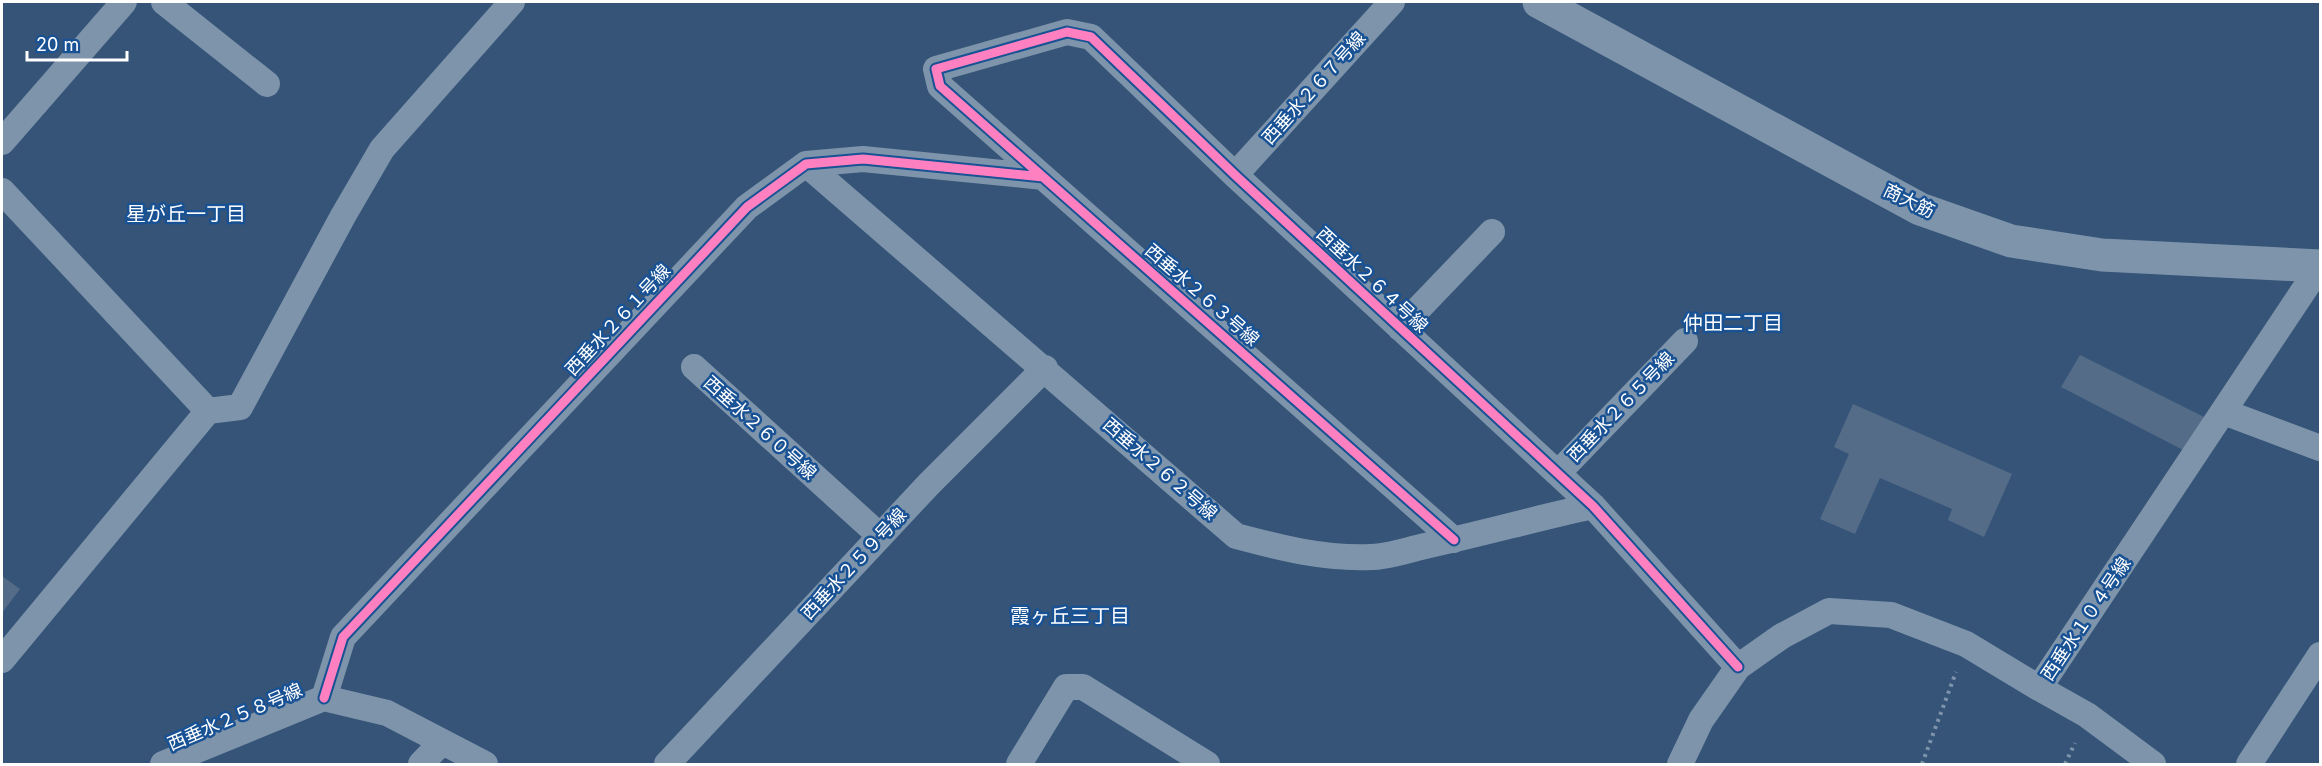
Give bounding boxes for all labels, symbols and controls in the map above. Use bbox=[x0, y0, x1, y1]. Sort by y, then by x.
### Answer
scale bar bbox=[27, 24, 128, 62]
street label: 西垂水２６７号線 bbox=[1258, 27, 1370, 148]
text: 20 m bbox=[36, 34, 79, 55]
street label: 商大筋 bbox=[1880, 179, 1938, 222]
district label: 星が丘一丁目 bbox=[126, 202, 246, 226]
street label: 西垂水２６４号線 bbox=[1313, 223, 1432, 336]
street label: 西垂水２６３号線 bbox=[1141, 239, 1264, 350]
street label: 西垂水２６１号線 bbox=[561, 260, 674, 379]
district label: 仲田二丁目 bbox=[1683, 311, 1783, 335]
street label: 西垂水２６５号線 bbox=[1563, 348, 1678, 466]
street label: 西垂水２６０号線 bbox=[700, 372, 821, 484]
street label: 西垂水２６２号線 bbox=[1099, 413, 1222, 524]
street label: 西垂水２５９号線 bbox=[797, 504, 910, 623]
street label: 西垂水１０４号線 bbox=[2037, 553, 2135, 684]
district label: 霞ヶ丘三丁目 bbox=[1010, 604, 1130, 628]
street label: 西垂水２５８号線 bbox=[164, 679, 305, 754]

